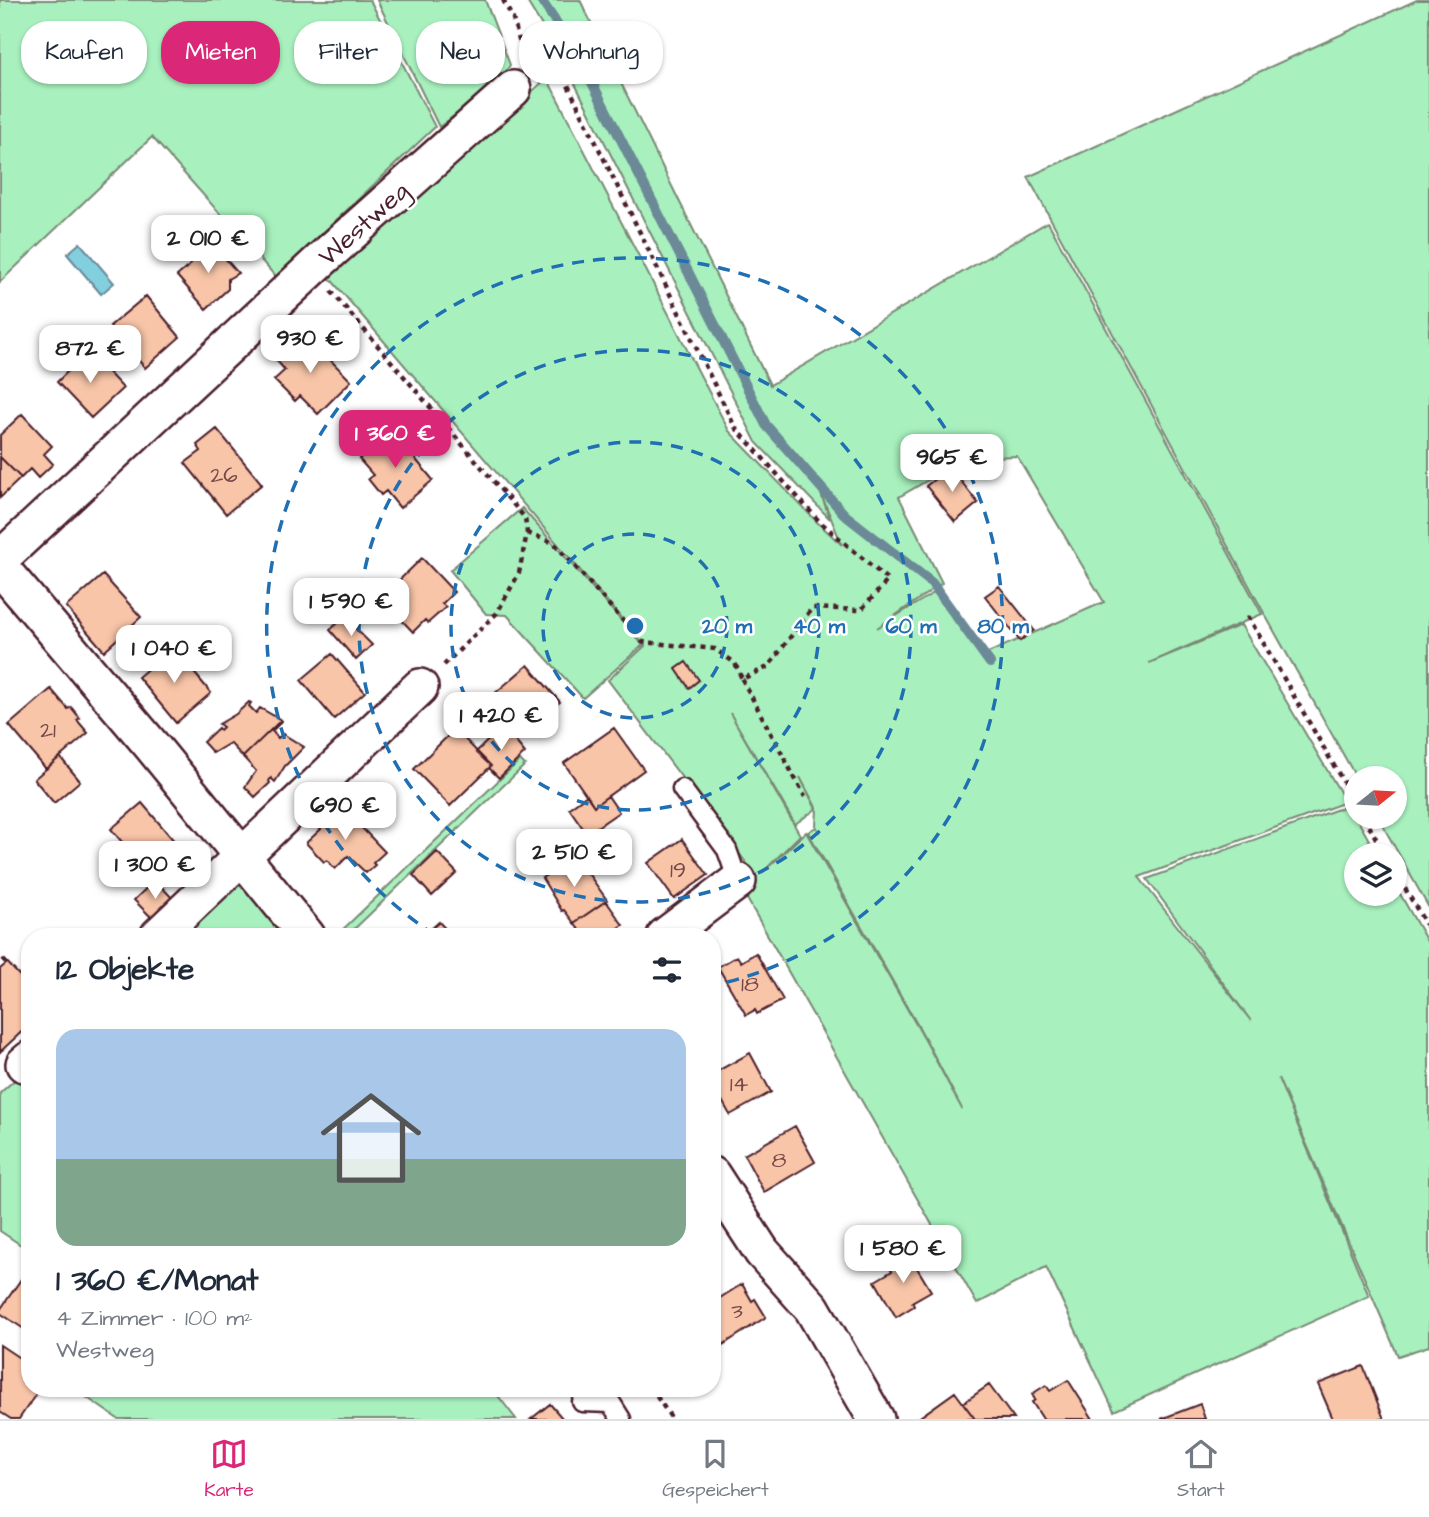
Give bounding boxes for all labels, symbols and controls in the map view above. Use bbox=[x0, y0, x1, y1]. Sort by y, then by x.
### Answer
chip: Kaufen bbox=[21, 21, 147, 84]
chip: Mieten bbox=[161, 21, 280, 84]
chip: Filter bbox=[294, 21, 402, 84]
chip: Neu bbox=[416, 21, 505, 84]
chip: Wohnung bbox=[519, 21, 663, 84]
street label: Westweg bbox=[311, 173, 418, 276]
pin: 2 010 € bbox=[143, 216, 273, 275]
text: 2 010 € bbox=[167, 222, 249, 254]
pin: 930 € bbox=[261, 316, 359, 375]
text: 930 € bbox=[277, 322, 343, 354]
pin: 872 € bbox=[41, 326, 139, 385]
text: 872 € bbox=[55, 332, 125, 364]
pin: 1 360 € bbox=[330, 410, 460, 470]
text: 1 360 € bbox=[355, 417, 435, 449]
pin: 965 € bbox=[903, 434, 1001, 494]
text: 965 € bbox=[916, 441, 988, 473]
house number: 26 bbox=[210, 459, 238, 491]
pin: 1 590 € bbox=[286, 578, 416, 638]
text: 1 590 € bbox=[309, 585, 393, 617]
text: 20 m bbox=[701, 612, 753, 641]
text: 40 m bbox=[793, 612, 846, 641]
text: 60 m bbox=[885, 612, 937, 641]
text: 80 m bbox=[977, 612, 1029, 641]
centre of rings bbox=[623, 614, 647, 638]
pin: 1 040 € bbox=[109, 626, 239, 685]
text: 1 040 € bbox=[132, 632, 216, 664]
pin: 1 420 € bbox=[436, 692, 566, 752]
text: 1 420 € bbox=[460, 699, 542, 731]
house number: 21 bbox=[40, 714, 56, 746]
north arrow bbox=[1344, 766, 1407, 830]
map controls bbox=[1344, 766, 1407, 906]
pin: 690 € bbox=[296, 782, 394, 842]
text: 690 € bbox=[310, 789, 380, 821]
pin: 2 510 € bbox=[509, 830, 639, 889]
text: 2 510 € bbox=[532, 836, 616, 868]
pin: 1 300 € bbox=[90, 842, 220, 901]
button: layers bbox=[1344, 843, 1407, 906]
text: 1 300 € bbox=[115, 848, 195, 880]
house number: 19 bbox=[670, 854, 686, 886]
text: 12 Objekte bbox=[56, 949, 194, 991]
icon: filters bbox=[648, 951, 686, 989]
house number: 18 bbox=[741, 968, 759, 1000]
house number: 14 bbox=[730, 1068, 749, 1100]
icon: home bbox=[308, 1075, 434, 1201]
house number: 8 bbox=[772, 1144, 787, 1176]
pin: 1 580 € bbox=[838, 1226, 968, 1285]
text: 1 580 € bbox=[860, 1232, 946, 1264]
text: 1 360 €/Monat bbox=[56, 1260, 258, 1302]
house number: 3 bbox=[731, 1295, 743, 1327]
text: 4 Zimmer · 100 m² bbox=[56, 1302, 253, 1334]
text: Westweg bbox=[56, 1334, 154, 1366]
tab: Karte bbox=[204, 1435, 254, 1504]
tab: Gespeichert bbox=[662, 1435, 769, 1504]
tab: Start bbox=[1177, 1435, 1225, 1504]

